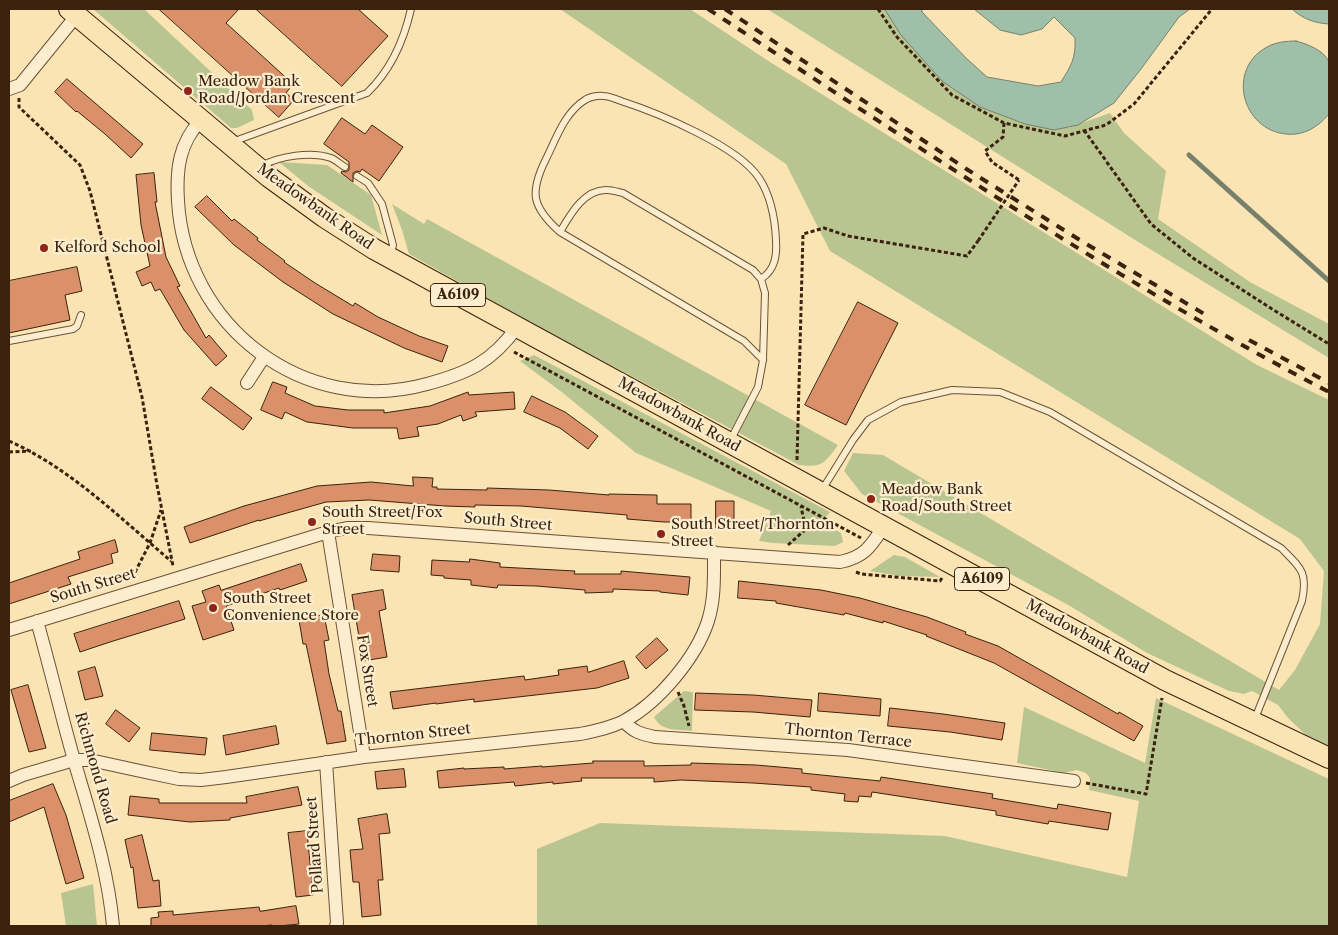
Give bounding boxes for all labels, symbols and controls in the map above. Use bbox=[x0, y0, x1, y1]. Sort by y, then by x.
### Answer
place label: Meadow Bank Road/Jordan Crescent bbox=[198, 73, 355, 108]
marker: Meadow Bank Road/Jordan Crescent bbox=[182, 85, 194, 97]
street label: Meadowbank Road bbox=[254, 160, 376, 254]
place label: Kelford School bbox=[54, 239, 161, 257]
marker: Kelford School bbox=[38, 242, 50, 254]
road number: A6109 bbox=[430, 284, 486, 306]
street label: Meadowbank Road bbox=[614, 374, 744, 456]
place label: Meadow Bank Road/South Street bbox=[881, 481, 1012, 516]
marker: Meadow Bank Road/South Street bbox=[865, 493, 877, 505]
place label: South Street/Fox Street bbox=[322, 504, 443, 539]
street label: South Street bbox=[463, 509, 553, 535]
marker: South Street/Fox Street bbox=[306, 516, 318, 528]
place label: South Street/Thornton Street bbox=[671, 516, 834, 551]
marker: South Street/Thornton Street bbox=[655, 528, 667, 540]
street label: South Street bbox=[48, 564, 138, 608]
road number: A6109 bbox=[954, 568, 1010, 590]
place label: South Street Convenience Store bbox=[223, 590, 359, 625]
street label: Meadowbank Road bbox=[1022, 596, 1152, 678]
marker: South Street Convenience Store bbox=[207, 602, 219, 614]
street label: Fox Street bbox=[352, 633, 382, 709]
street label: Richmond Road bbox=[70, 710, 120, 826]
street label: Thornton Street bbox=[354, 720, 472, 750]
street label: Thornton Terrace bbox=[783, 720, 913, 752]
street label: Pollard Street bbox=[303, 796, 327, 894]

